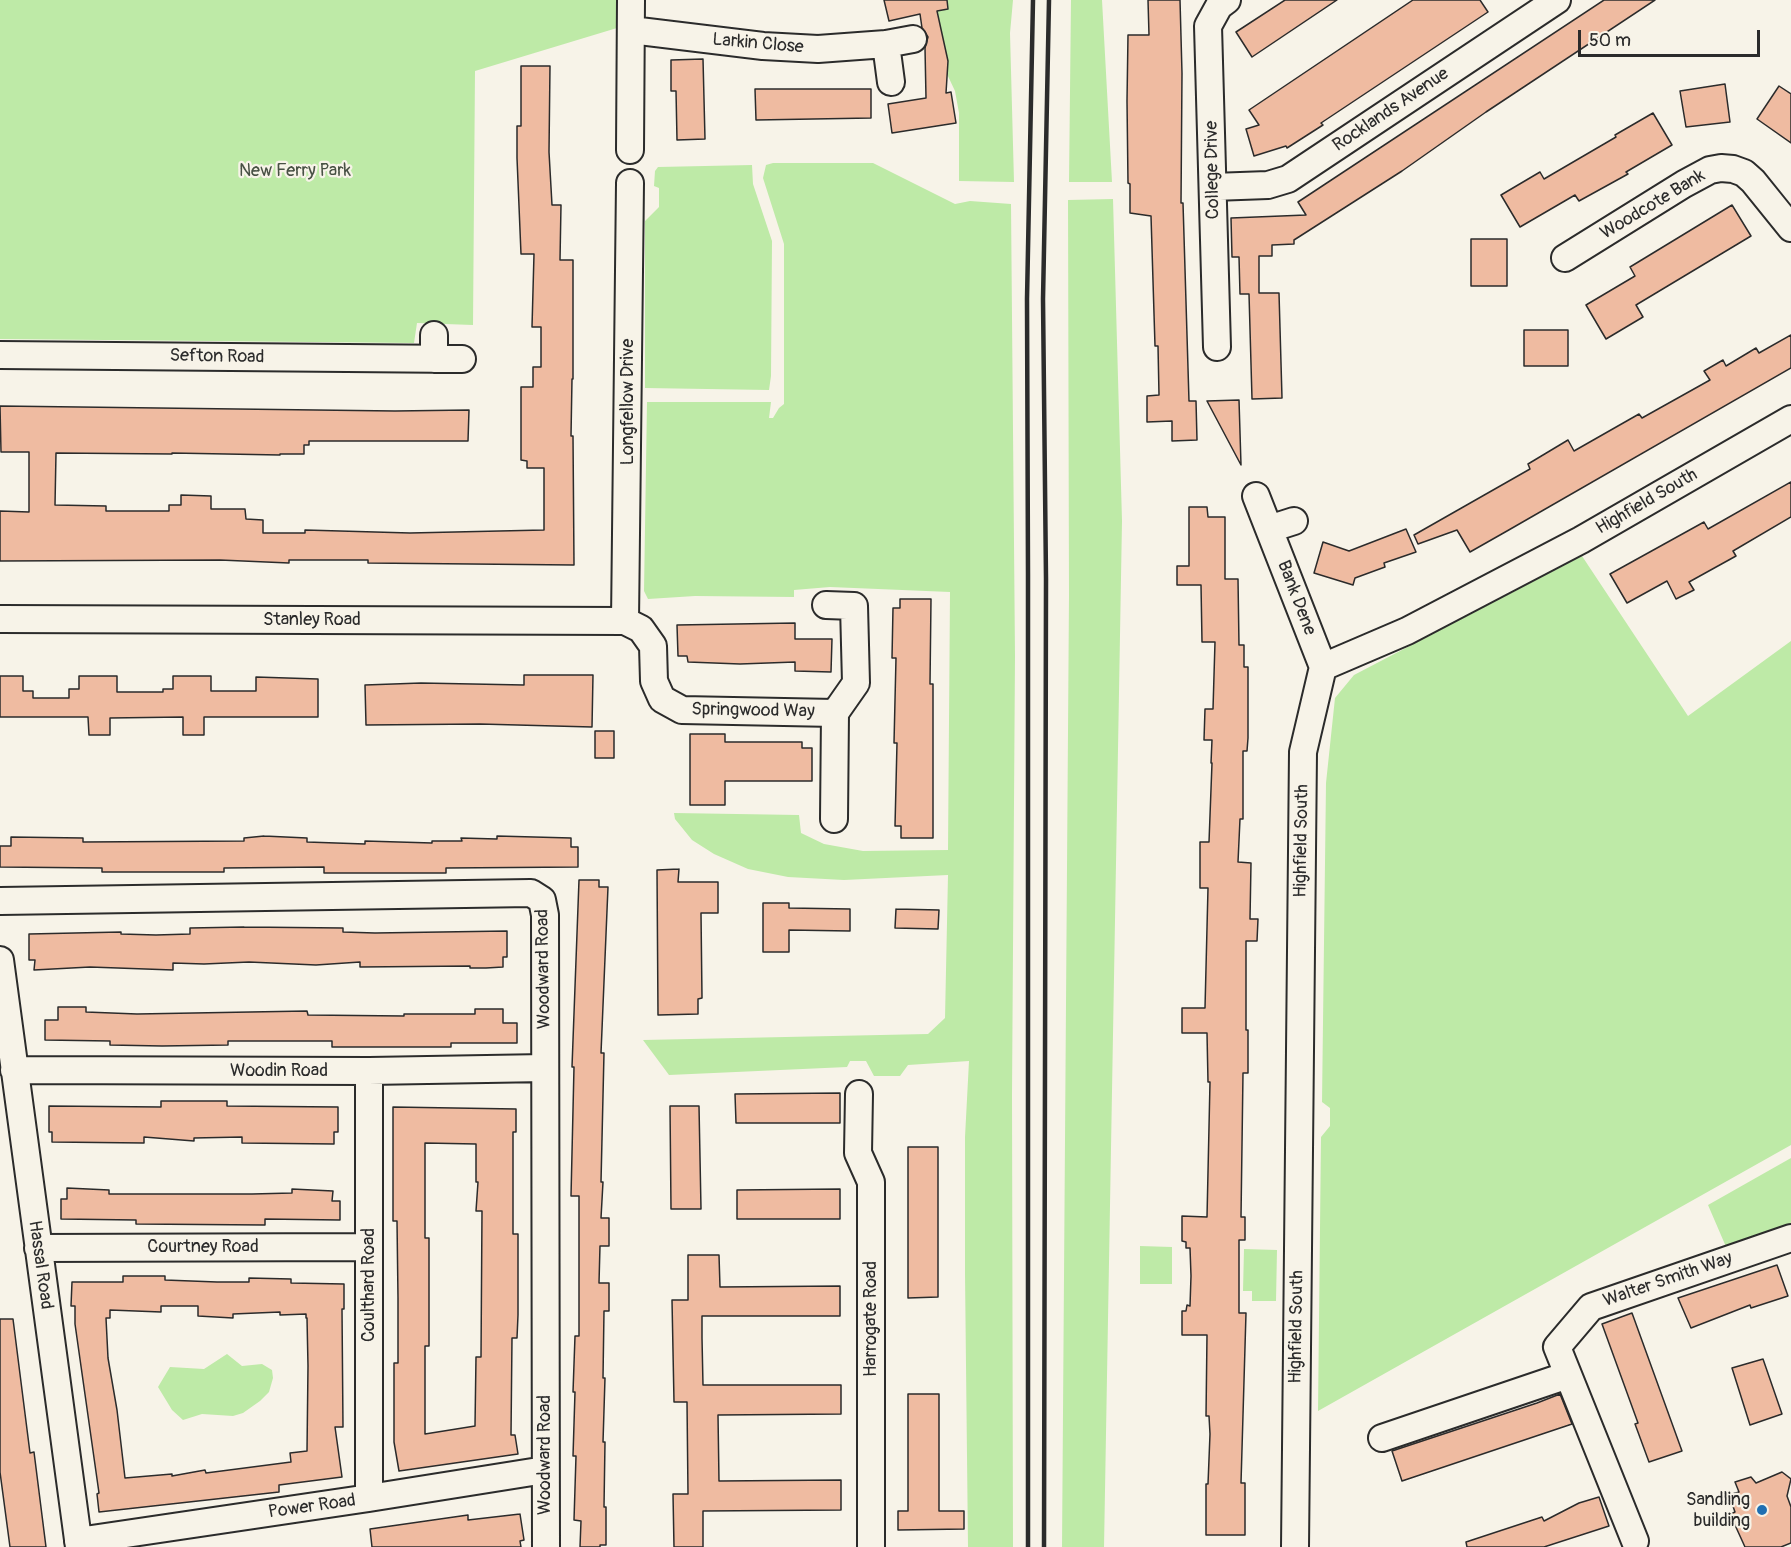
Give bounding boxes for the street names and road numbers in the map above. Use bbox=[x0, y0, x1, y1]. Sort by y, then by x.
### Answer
street label: Larkin Close bbox=[711, 29, 805, 59]
street label: Rocklands Avenue bbox=[1329, 63, 1453, 157]
street label: College Drive bbox=[1201, 121, 1225, 219]
street label: Woodcote Bank bbox=[1597, 165, 1709, 245]
street label: Longfellow Drive bbox=[617, 339, 639, 465]
street label: Sefton Road bbox=[169, 345, 265, 369]
street label: Highfield South bbox=[1592, 464, 1702, 540]
street label: Bank Dene bbox=[1272, 557, 1320, 639]
street label: Stanley Road bbox=[263, 609, 361, 631]
street label: Springwood Way bbox=[691, 699, 815, 723]
street label: Highfield South bbox=[1290, 784, 1314, 898]
street label: Woodward Road bbox=[532, 909, 556, 1029]
street label: Woodin Road bbox=[230, 1060, 328, 1082]
street label: Hassal Road bbox=[23, 1219, 57, 1311]
street label: Coulthard Road bbox=[358, 1228, 380, 1342]
street label: Courtney Road bbox=[147, 1236, 259, 1258]
street label: Walter Smith Way bbox=[1601, 1248, 1735, 1312]
street label: Harrogate Road bbox=[860, 1261, 882, 1377]
street label: Highfield South bbox=[1285, 1270, 1309, 1384]
street label: Woodward Road bbox=[534, 1395, 556, 1515]
street label: Power Road bbox=[267, 1490, 357, 1524]

